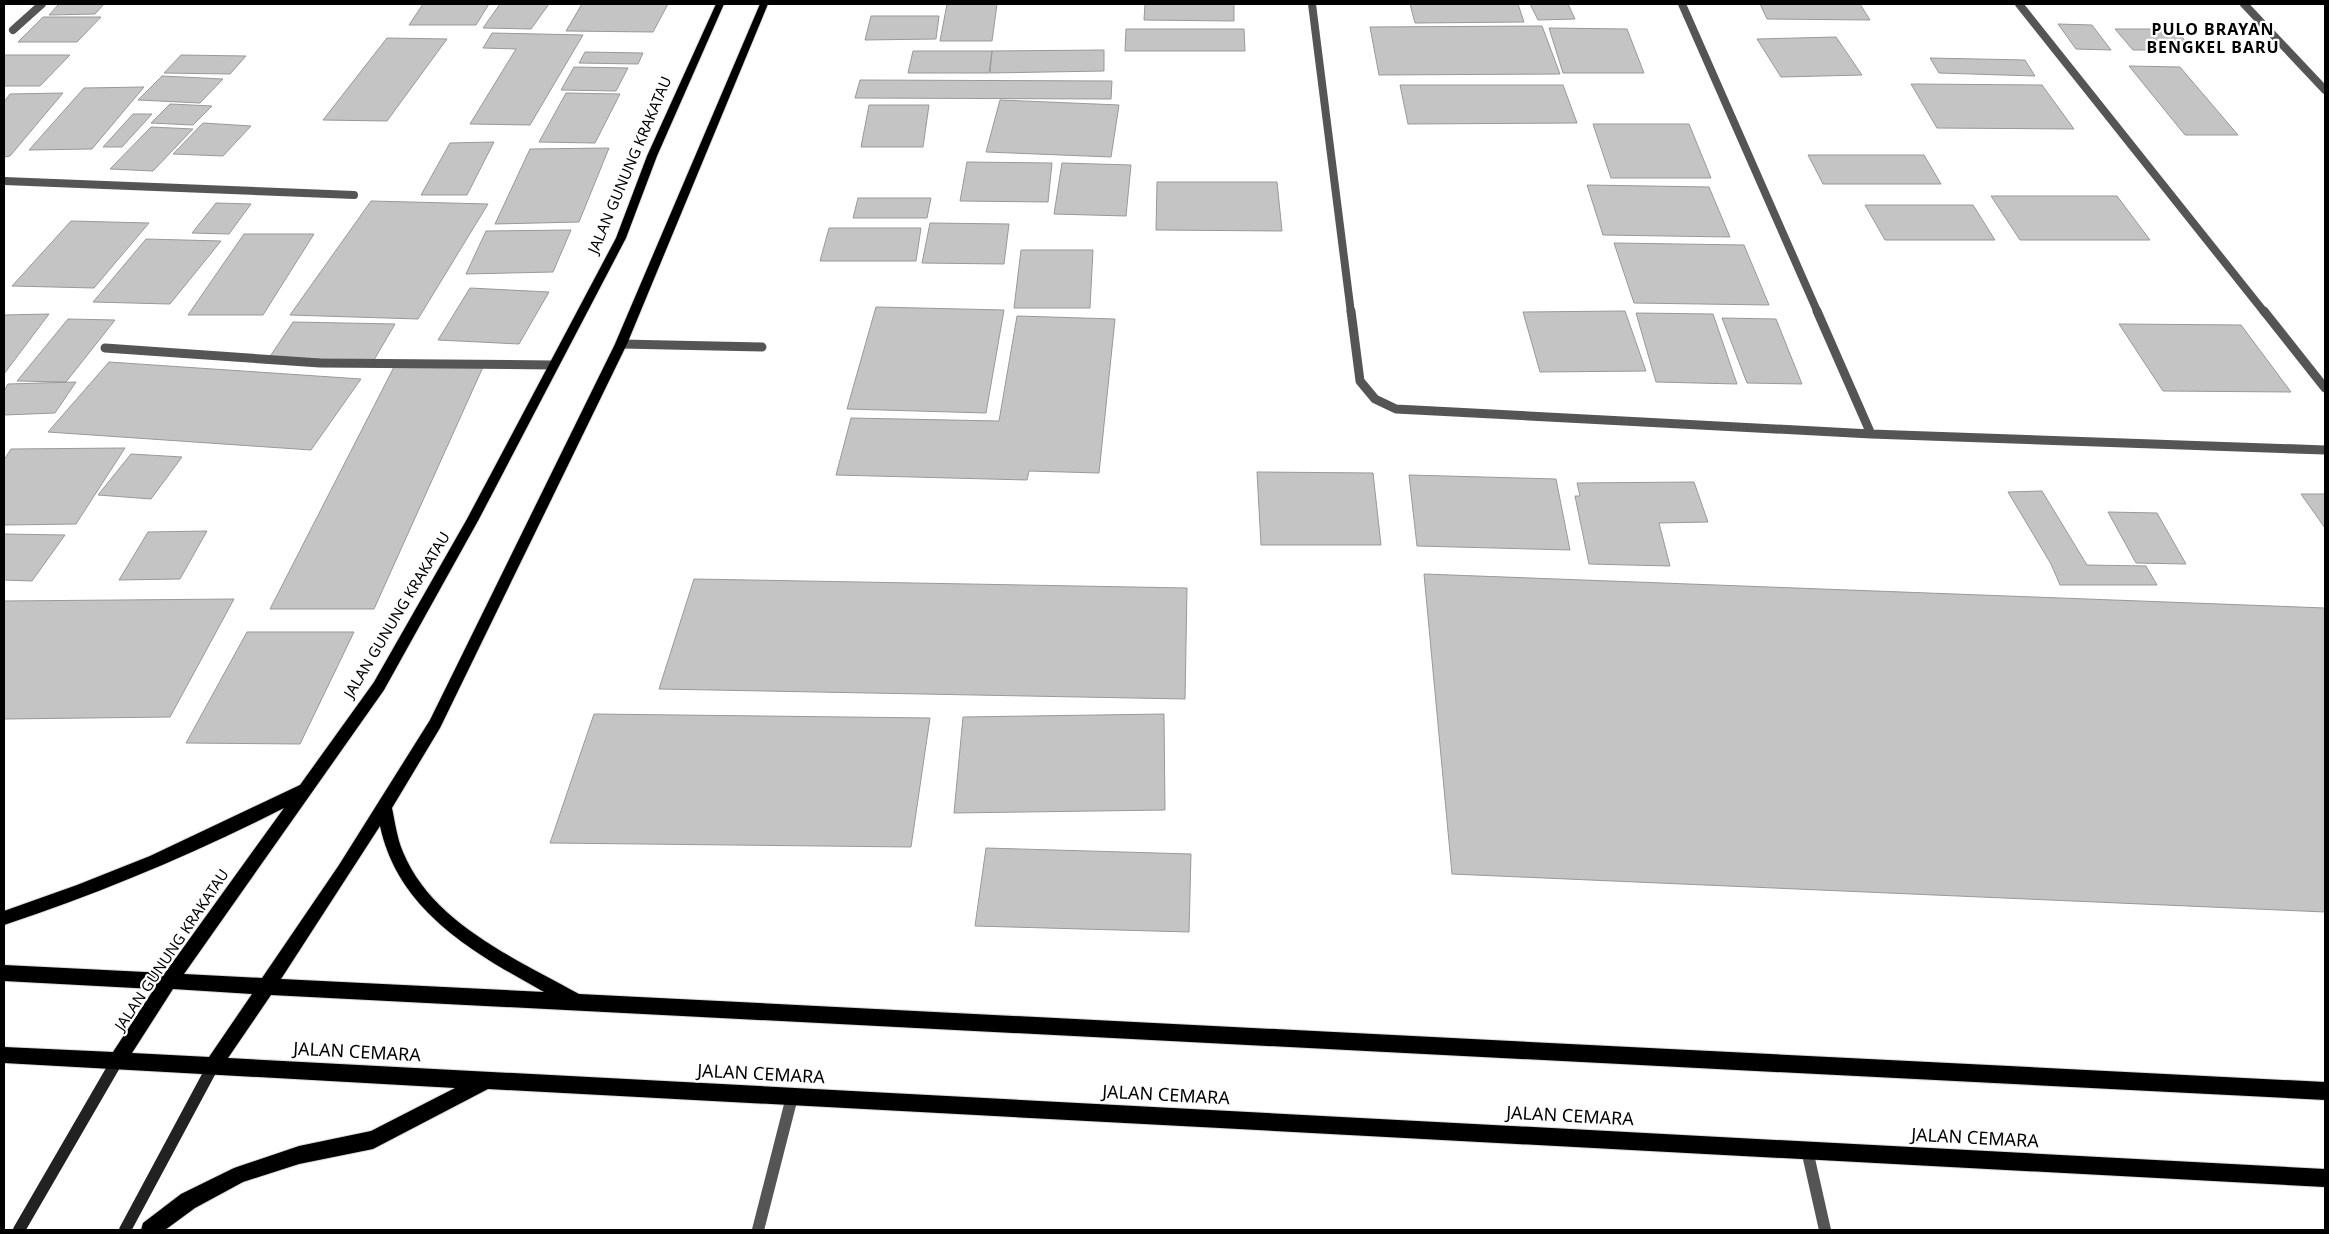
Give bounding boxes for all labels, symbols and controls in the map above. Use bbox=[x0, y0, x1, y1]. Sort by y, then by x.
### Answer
district label: PULO BRAYAN BENGKEL BARU bbox=[2146, 18, 2280, 58]
street label: JALAN GUNUNG KRAKATAU bbox=[582, 73, 676, 258]
street label: JALAN GUNUNG KRAKATAU bbox=[337, 528, 454, 703]
street label: JALAN GUNUNG KRAKATAU bbox=[108, 865, 233, 1036]
street label: JALAN CEMARA bbox=[291, 1036, 422, 1066]
street label: JALAN CEMARA bbox=[695, 1058, 826, 1088]
street label: JALAN CEMARA bbox=[1100, 1079, 1231, 1109]
street label: JALAN CEMARA bbox=[1504, 1100, 1635, 1130]
street label: JALAN CEMARA bbox=[1909, 1122, 2040, 1152]

